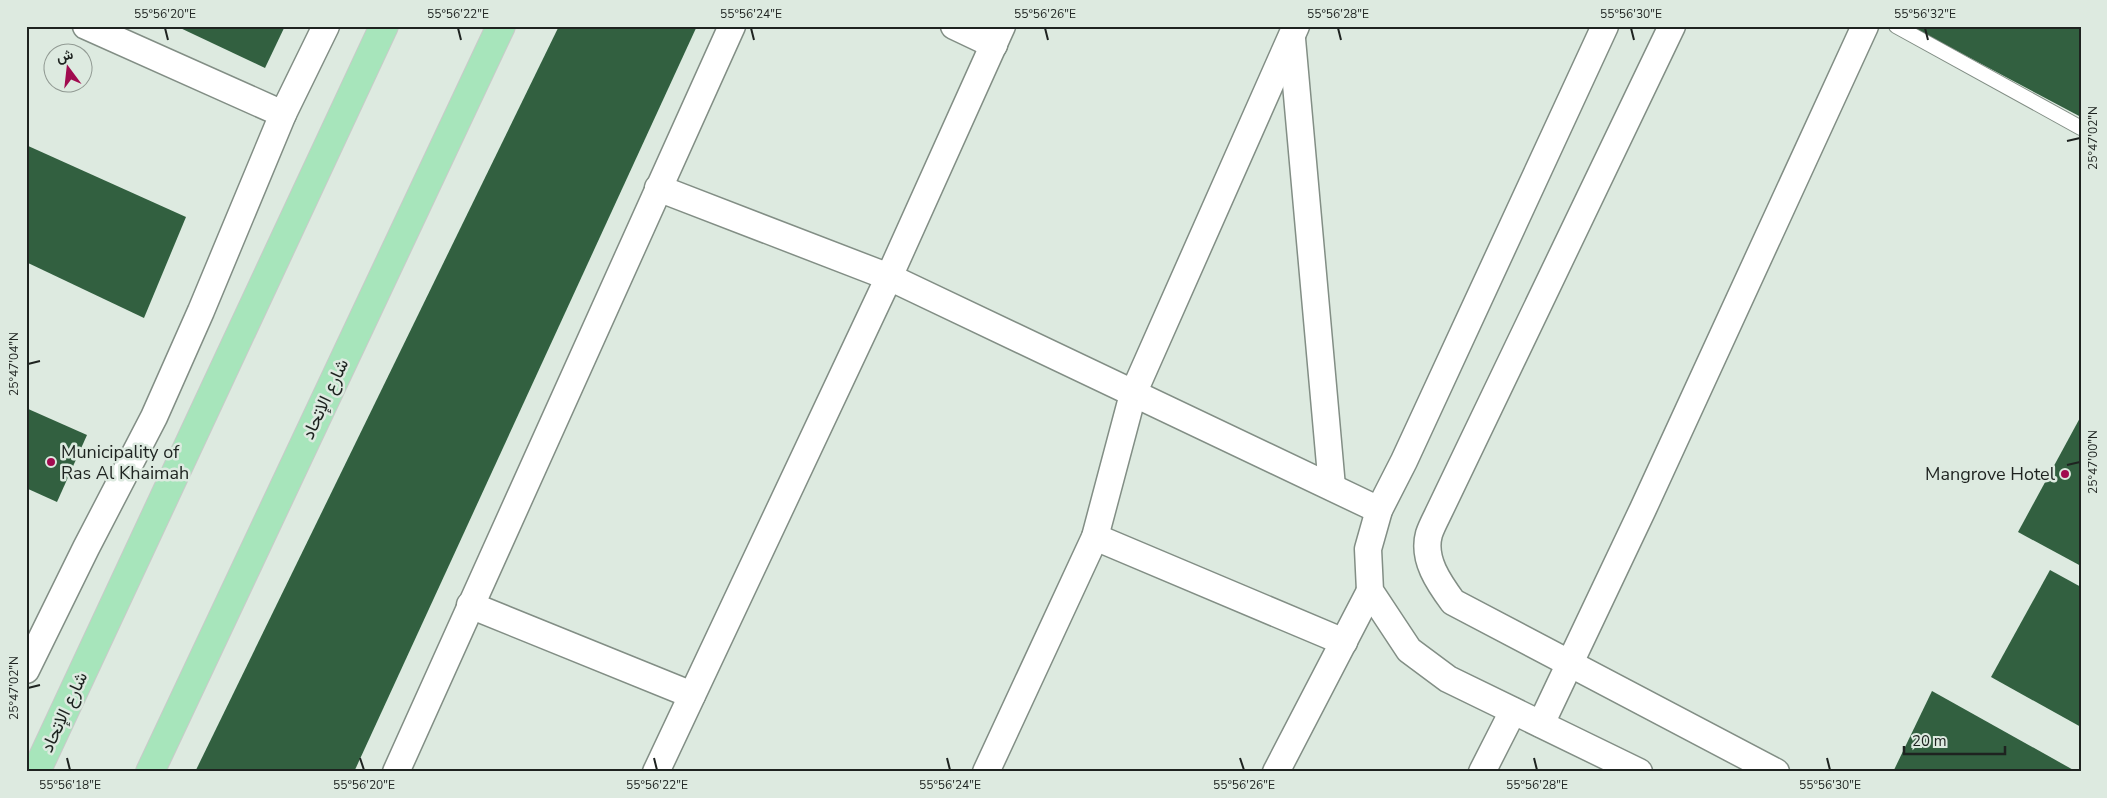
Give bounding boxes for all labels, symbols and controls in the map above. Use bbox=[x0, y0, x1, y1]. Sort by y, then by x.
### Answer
text: 55°56'20"E bbox=[134, 6, 196, 22]
text: 55°56'22"E bbox=[427, 6, 489, 22]
text: 55°56'24"E bbox=[720, 6, 782, 22]
text: 55°56'26"E bbox=[1014, 6, 1076, 22]
text: 55°56'28"E bbox=[1307, 6, 1369, 22]
text: 55°56'30"E bbox=[1600, 6, 1662, 22]
text: 55°56'32"E bbox=[1894, 6, 1956, 22]
north arrow bbox=[42, 42, 92, 92]
text: ش bbox=[54, 45, 76, 67]
text: 25°47'02"N bbox=[2085, 106, 2101, 170]
text: 25°47'04"N bbox=[6, 332, 22, 396]
street label: شارع الإتحاد bbox=[296, 355, 354, 443]
text: 25°47'00"N bbox=[2085, 430, 2101, 494]
place label: Municipality of Ras Al Khaimah bbox=[61, 440, 189, 485]
marker: Municipality of Ras Al Khaimah bbox=[45, 456, 57, 468]
place label: Mangrove Hotel bbox=[1925, 462, 2056, 486]
marker: Mangrove Hotel bbox=[2059, 468, 2071, 480]
text: 25°47'02"N bbox=[6, 656, 22, 720]
street label: شارع الإتحاد bbox=[35, 668, 93, 756]
scale bar bbox=[1904, 723, 2006, 755]
text: 20 m bbox=[1912, 731, 1947, 751]
text: 55°56'18"E bbox=[39, 777, 101, 793]
text: 55°56'20"E bbox=[333, 777, 395, 793]
text: 55°56'22"E bbox=[626, 777, 688, 793]
text: 55°56'24"E bbox=[919, 777, 981, 793]
text: 55°56'26"E bbox=[1213, 777, 1275, 793]
text: 55°56'28"E bbox=[1506, 777, 1568, 793]
text: 55°56'30"E bbox=[1799, 777, 1861, 793]

